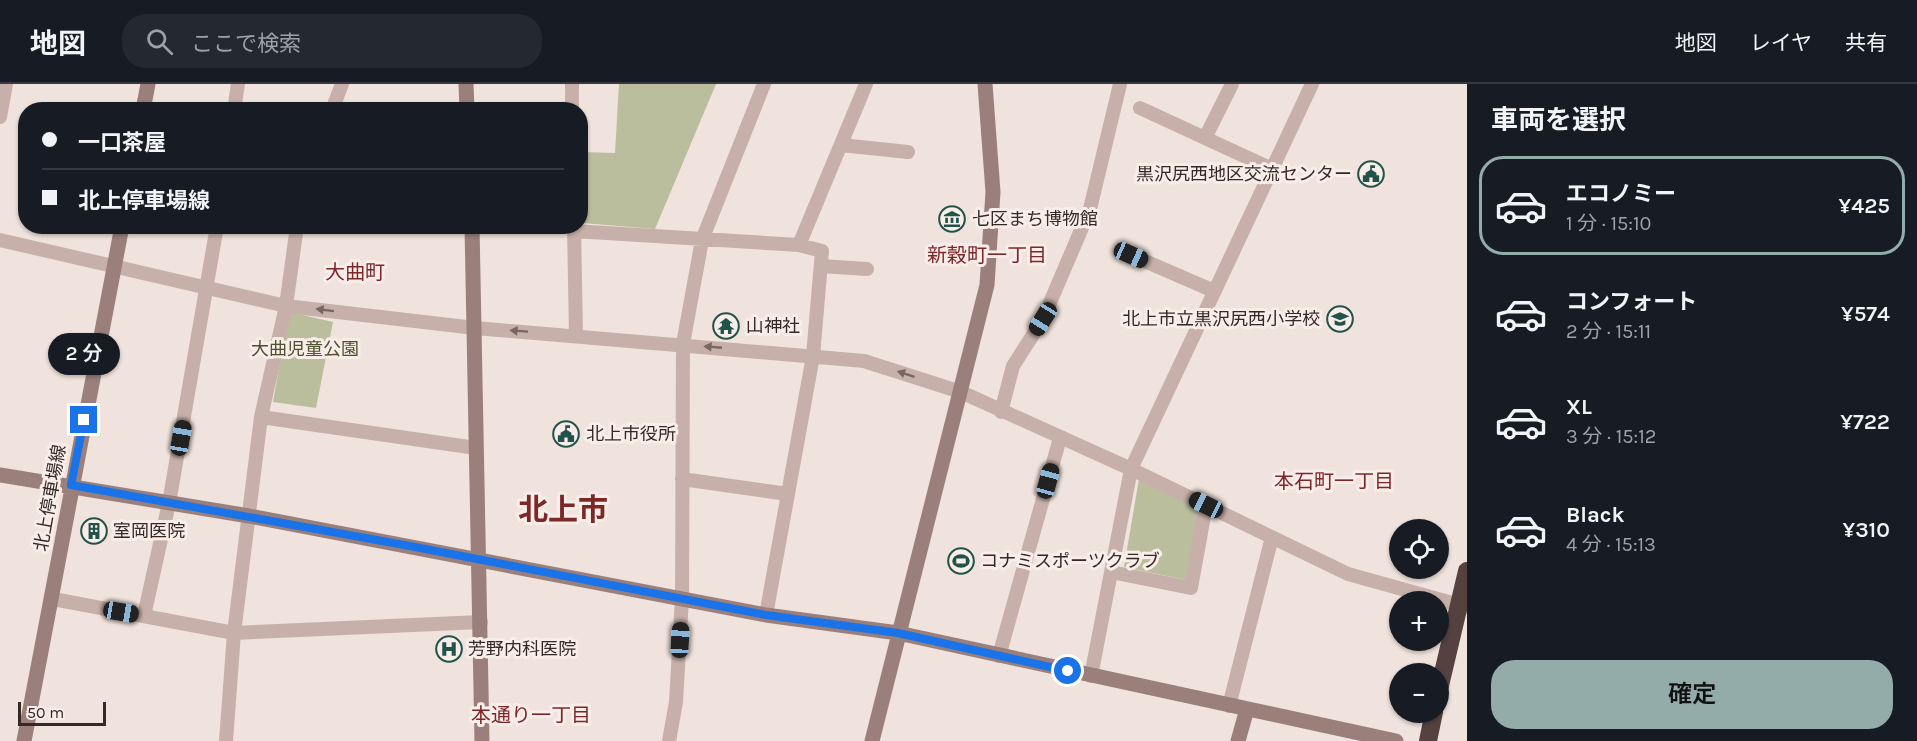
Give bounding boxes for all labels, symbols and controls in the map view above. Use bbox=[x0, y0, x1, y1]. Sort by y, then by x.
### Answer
search box bbox=[122, 14, 542, 68]
icon: search bbox=[143, 25, 176, 58]
text: 地図 bbox=[30, 27, 86, 60]
text: ここで検索 bbox=[191, 31, 301, 57]
text: 地図 bbox=[1675, 31, 1717, 55]
text: レイヤ bbox=[1750, 31, 1812, 55]
text: 共有 bbox=[1845, 31, 1887, 55]
text: 車両を選択 bbox=[1491, 104, 1626, 136]
text: 一口茶屋 bbox=[78, 130, 166, 156]
public building icon: 黒沢尻西地区交流センター bbox=[1356, 159, 1386, 189]
place label: 黒沢尻西地区交流センター bbox=[1136, 163, 1352, 185]
icon: car bbox=[1494, 179, 1548, 233]
text: エコノミー bbox=[1566, 181, 1676, 207]
text: 北上停車場線 bbox=[78, 188, 210, 214]
text: ¥425 bbox=[1839, 193, 1890, 219]
museum icon: 七区まち博物館 bbox=[937, 204, 967, 234]
place label: 七区まち博物館 bbox=[972, 208, 1098, 230]
text: 1 分 · 15:10 bbox=[1566, 212, 1651, 235]
car bbox=[1111, 239, 1151, 271]
district label: 新穀町一丁目 bbox=[927, 244, 1047, 267]
district label: 大曲町 bbox=[325, 261, 385, 284]
icon: car bbox=[1494, 287, 1548, 341]
text: コンフォート bbox=[1566, 289, 1697, 315]
car bbox=[1026, 299, 1060, 339]
text: ¥574 bbox=[1841, 301, 1890, 327]
school or university icon: 北上市立黒沢尻西小学校 bbox=[1325, 304, 1355, 334]
one-way arrow bbox=[316, 305, 335, 315]
place label: 北上市立黒沢尻西小学校 bbox=[1122, 308, 1320, 330]
temple icon: 山神社 bbox=[711, 311, 741, 341]
place label: 山神社 bbox=[746, 315, 800, 337]
text: 2 分 · 15:11 bbox=[1566, 320, 1651, 343]
one-way arrow bbox=[510, 326, 529, 336]
callout: 2 分 bbox=[48, 333, 120, 375]
park label: 大曲児童公園 bbox=[251, 338, 359, 360]
text: 2 分 bbox=[66, 342, 102, 365]
one-way arrow bbox=[704, 342, 723, 352]
one-way arrow bbox=[897, 369, 915, 378]
text: XL bbox=[1566, 394, 1592, 420]
icon: car bbox=[1494, 395, 1548, 449]
route end bbox=[70, 406, 97, 433]
text: ¥722 bbox=[1840, 409, 1890, 435]
car bbox=[169, 419, 193, 457]
public building icon: 北上市役所 bbox=[551, 419, 581, 449]
place label: 北上市役所 bbox=[586, 423, 676, 445]
text: 3 分 · 15:12 bbox=[1566, 425, 1656, 448]
street label: 北上停車場線 bbox=[30, 443, 70, 553]
car bbox=[1035, 461, 1061, 501]
district label: 本石町一丁目 bbox=[1274, 470, 1394, 493]
car bbox=[1186, 489, 1226, 521]
district label: 北上市 bbox=[518, 492, 608, 528]
text: Black bbox=[1566, 502, 1625, 528]
icon: car bbox=[1494, 503, 1548, 557]
building icon: 室岡医院 bbox=[79, 516, 109, 546]
text: ¥310 bbox=[1842, 517, 1890, 543]
map controls bbox=[1389, 519, 1449, 723]
button: locate bbox=[1389, 519, 1449, 579]
place label: 室岡医院 bbox=[113, 520, 185, 542]
text: 4 分 · 15:13 bbox=[1566, 533, 1656, 556]
sports icon: コナミスポーツクラブ bbox=[946, 546, 976, 576]
place label: コナミスポーツクラブ bbox=[980, 550, 1160, 572]
button: + bbox=[1389, 591, 1449, 651]
car bbox=[102, 600, 140, 624]
car bbox=[670, 622, 690, 658]
hospital icon: 芳野内科医院 bbox=[434, 634, 464, 664]
place label: 芳野内科医院 bbox=[468, 638, 576, 660]
route start bbox=[1054, 657, 1081, 684]
button: 確定 bbox=[1491, 660, 1893, 729]
button: − bbox=[1389, 663, 1449, 723]
scale bar bbox=[18, 699, 106, 726]
text: 50 m bbox=[27, 703, 64, 722]
district label: 本通り一丁目 bbox=[471, 704, 591, 727]

